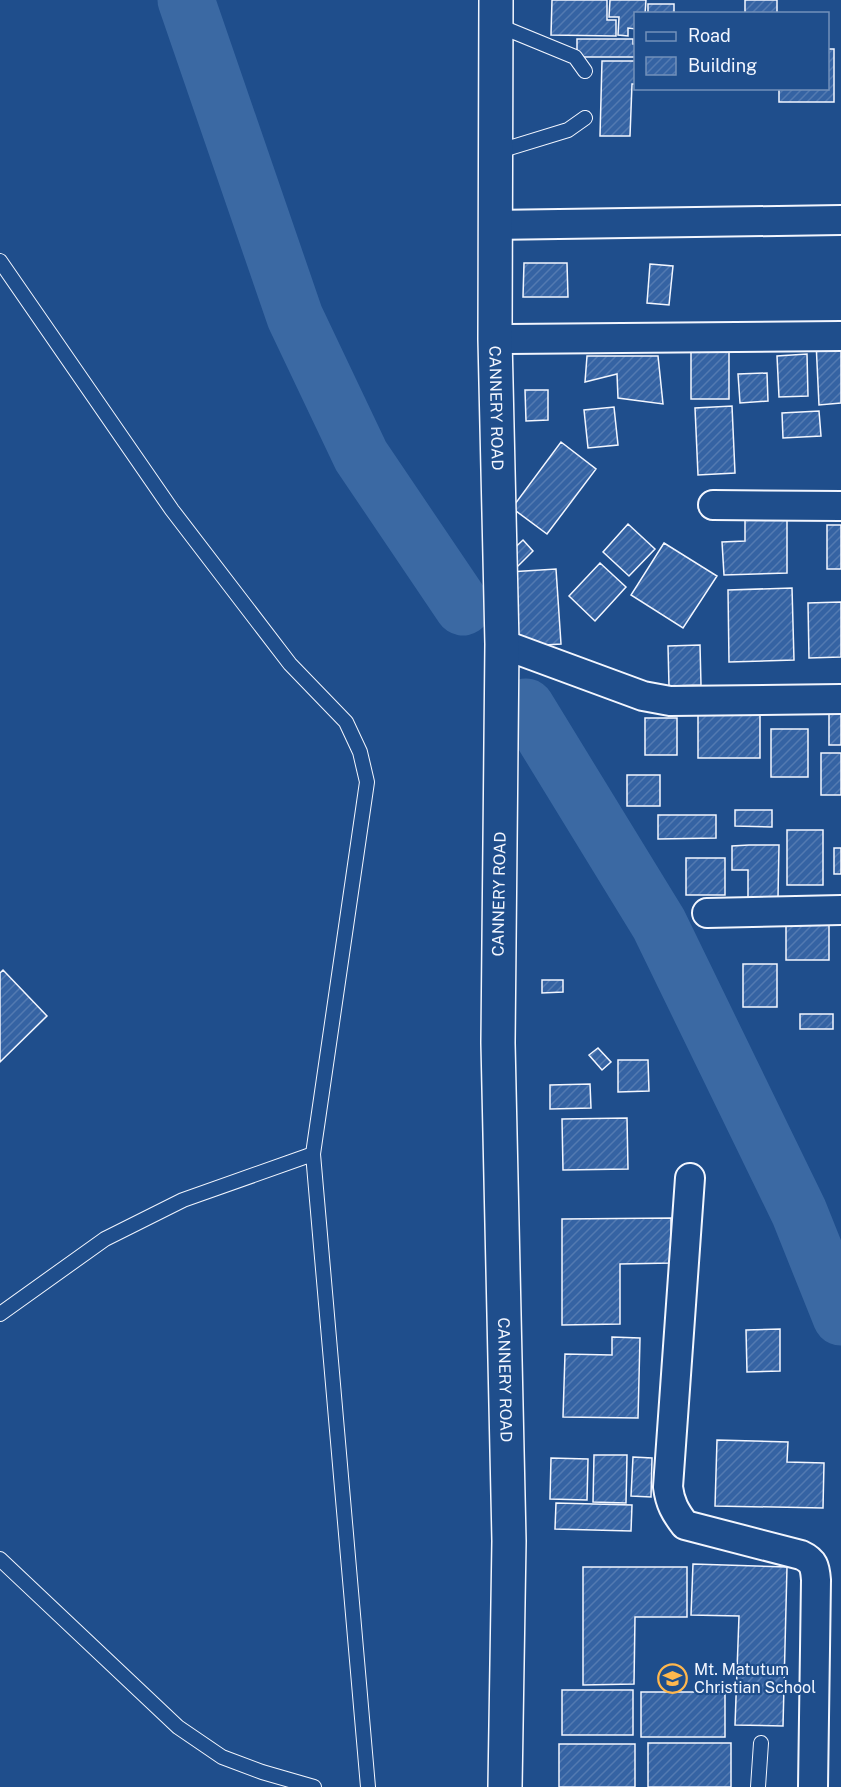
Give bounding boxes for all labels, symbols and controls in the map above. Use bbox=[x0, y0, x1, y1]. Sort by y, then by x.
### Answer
legend bbox=[634, 12, 829, 90]
text: Road bbox=[688, 25, 731, 46]
text: Building bbox=[688, 55, 757, 76]
street label: CANNERY ROAD bbox=[486, 345, 508, 471]
street label: CANNERY ROAD bbox=[488, 831, 510, 957]
street label: CANNERY ROAD bbox=[495, 1317, 516, 1442]
place label: Mt. Matutum Christian School bbox=[694, 1660, 816, 1697]
school or university icon: Mt. Matutum Christian School bbox=[657, 1662, 689, 1694]

